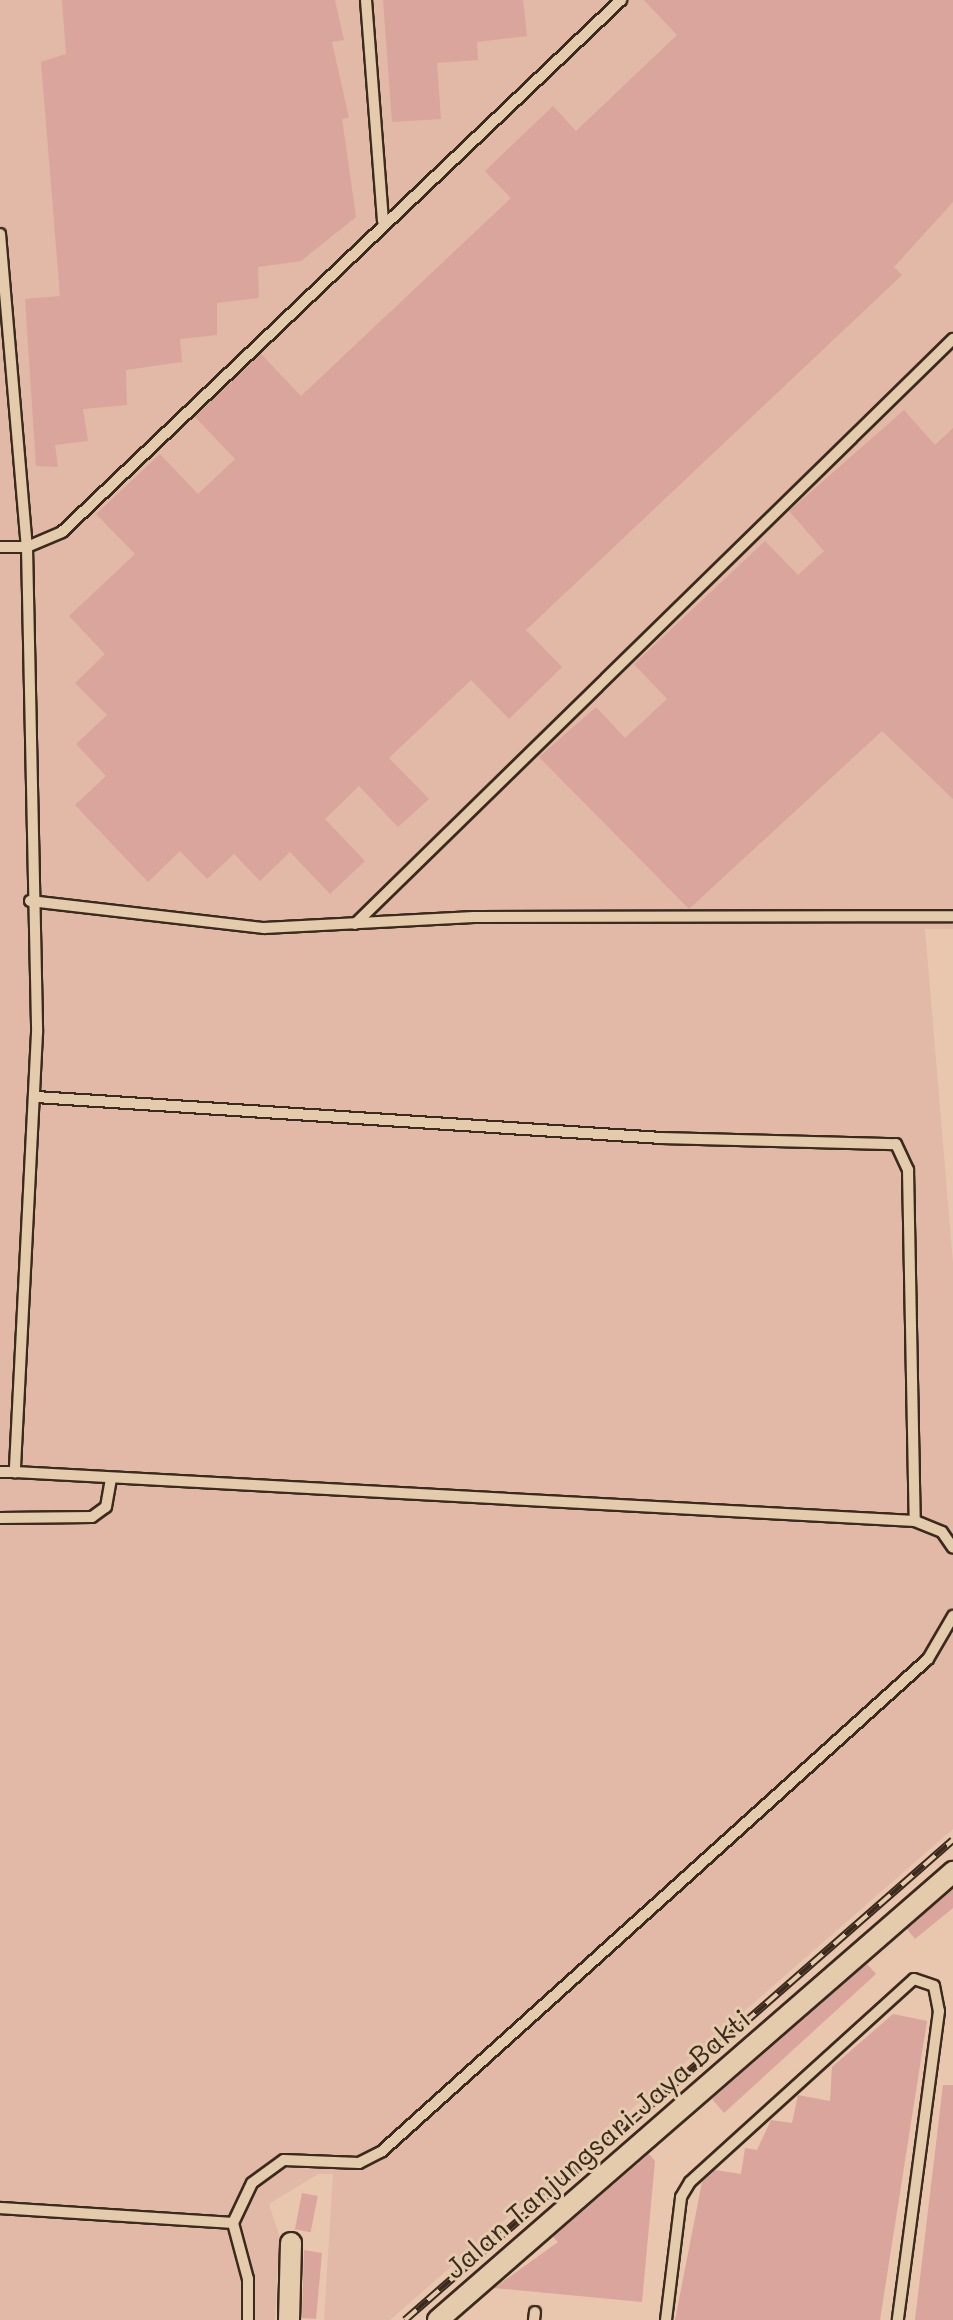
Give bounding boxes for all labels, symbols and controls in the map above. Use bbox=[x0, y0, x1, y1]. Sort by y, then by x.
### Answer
street label: Jalan Tanjungsari Jaya Bakti bbox=[437, 2001, 757, 2285]

